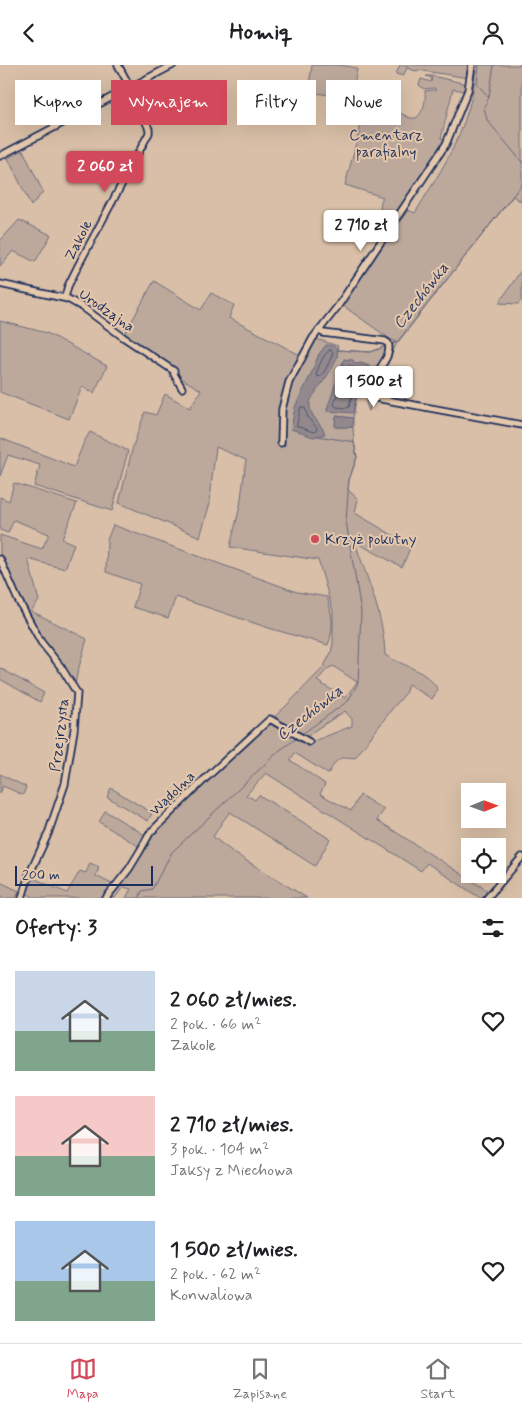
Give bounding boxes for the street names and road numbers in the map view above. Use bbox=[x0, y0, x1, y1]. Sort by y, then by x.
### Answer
street label: Zakole bbox=[60, 217, 98, 264]
street label: Urodzajna bbox=[75, 284, 138, 337]
street label: Przejrzysta bbox=[46, 697, 74, 773]
street label: Wądolna bbox=[145, 767, 200, 821]

